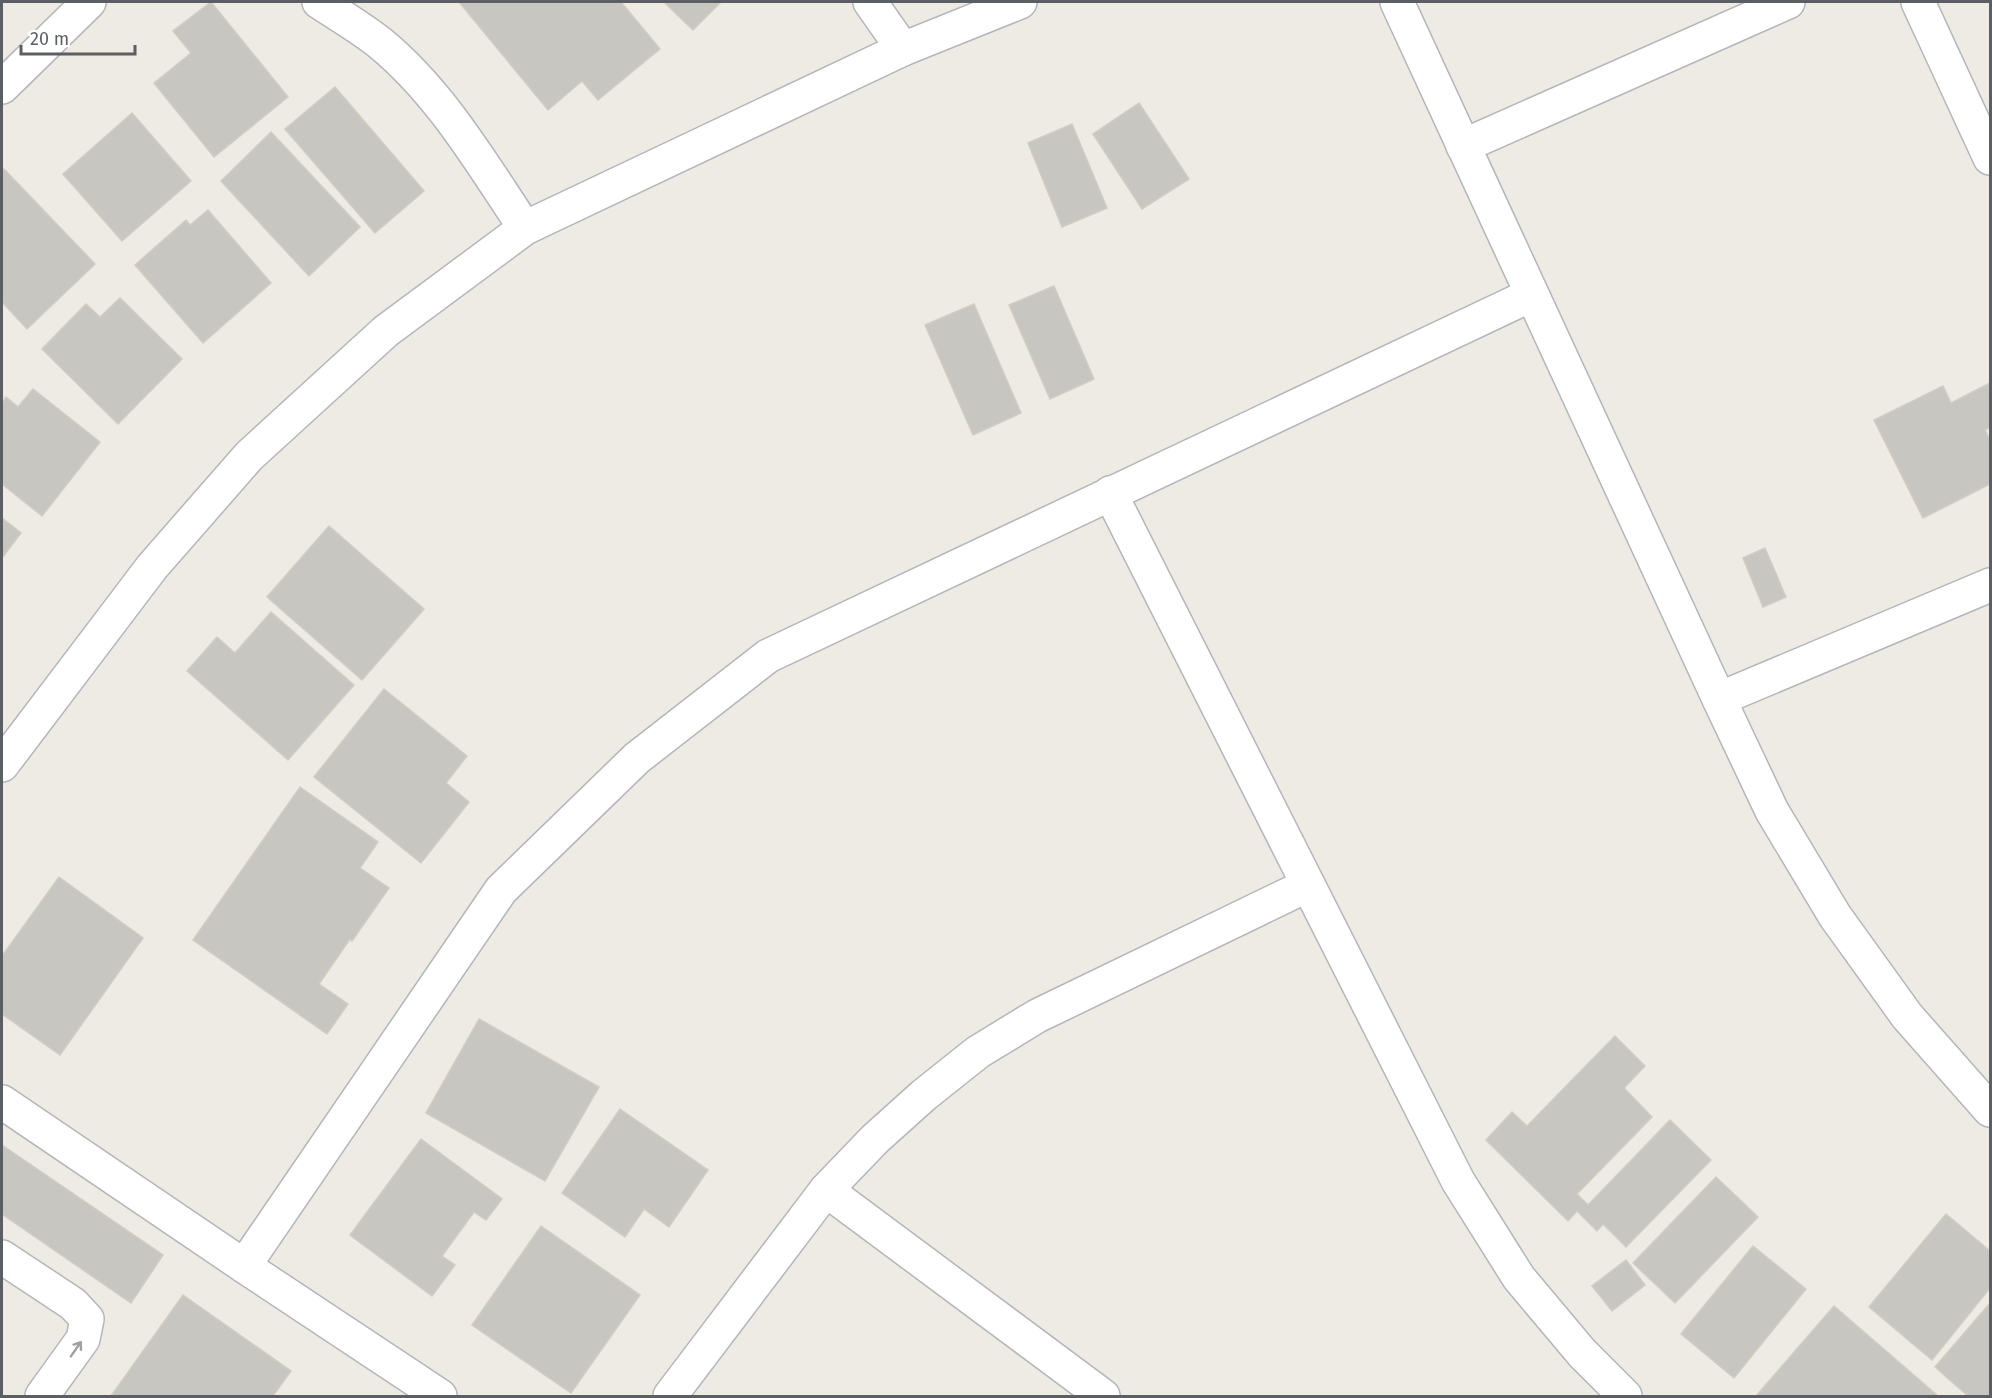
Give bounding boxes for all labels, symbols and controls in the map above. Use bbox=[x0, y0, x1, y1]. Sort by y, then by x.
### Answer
scale bar bbox=[21, 18, 135, 56]
text: 20 m bbox=[30, 28, 69, 50]
one-way arrow bbox=[70, 1341, 82, 1357]

